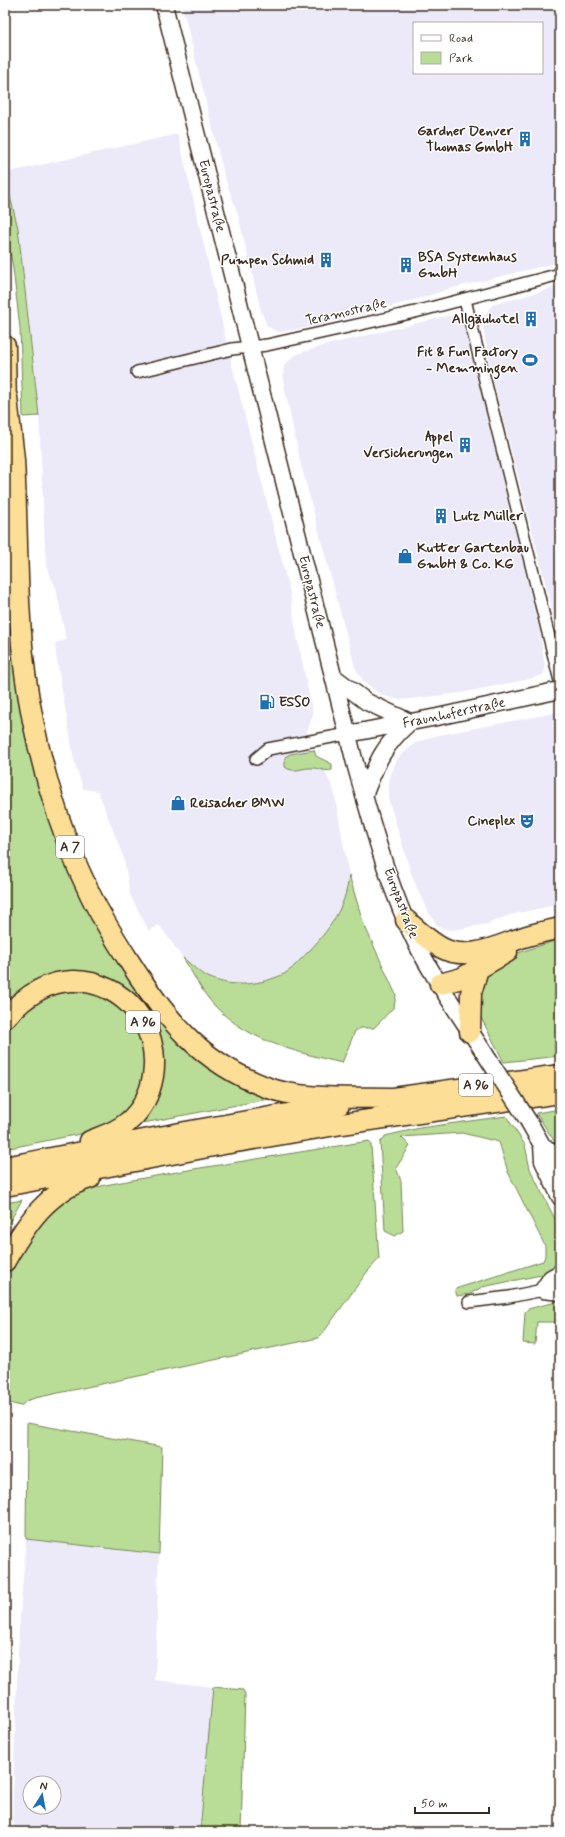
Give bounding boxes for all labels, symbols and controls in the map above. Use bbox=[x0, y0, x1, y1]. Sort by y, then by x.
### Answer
legend bbox=[413, 22, 543, 74]
text: Road bbox=[449, 31, 473, 47]
text: Park bbox=[449, 51, 473, 67]
place label: Gardner Denver Thomas GmbH bbox=[417, 122, 514, 156]
building icon: Gardner Denver Thomas GmbH bbox=[516, 130, 534, 148]
street label: Europastraße bbox=[194, 158, 230, 234]
place label: BSA Systemhaus GmbH bbox=[418, 248, 517, 282]
place label: Pumpen Schmid bbox=[221, 251, 314, 269]
building icon: Pumpen Schmid bbox=[317, 251, 335, 269]
building icon: BSA Systemhaus GmbH bbox=[397, 256, 415, 274]
street label: Teramostraße bbox=[304, 294, 388, 330]
place label: Allgäuhotel bbox=[452, 310, 520, 330]
building icon: Allgäuhotel bbox=[522, 310, 540, 328]
place label: Fit & Fun Factory - Memmingen bbox=[417, 343, 519, 380]
sports icon: Fit & Fun Factory - Memmingen bbox=[521, 351, 539, 369]
place label: Appel Versicherungen bbox=[364, 428, 454, 464]
building icon: Appel Versicherungen bbox=[456, 436, 474, 454]
building icon: Lutz Müller bbox=[432, 507, 450, 525]
place label: Lutz Müller bbox=[453, 507, 523, 525]
place label: Kutter Gartenbau GmbH & Co. KG bbox=[417, 539, 529, 573]
shop icon: Kutter Gartenbau GmbH & Co. KG bbox=[396, 547, 414, 565]
street label: Europastraße bbox=[294, 554, 330, 630]
fuel station icon: ESSO bbox=[258, 693, 276, 711]
place label: ESSO bbox=[279, 693, 311, 711]
street label: Fraunhoferstraße bbox=[401, 693, 507, 733]
shop icon: Reisacher BMW bbox=[169, 794, 187, 812]
place label: Reisacher BMW bbox=[190, 794, 284, 812]
place label: Cineplex bbox=[468, 812, 516, 830]
theatre icon: Cineplex bbox=[518, 812, 536, 830]
road number: A 7 bbox=[56, 836, 84, 858]
street label: Europastraße bbox=[379, 865, 423, 941]
road number: A 96 bbox=[126, 1011, 160, 1033]
road number: A 96 bbox=[459, 1074, 493, 1096]
north arrow bbox=[22, 1775, 62, 1815]
text: N bbox=[39, 1779, 49, 1794]
scale bar bbox=[415, 1789, 489, 1815]
text: 50 m bbox=[421, 1796, 448, 1812]

